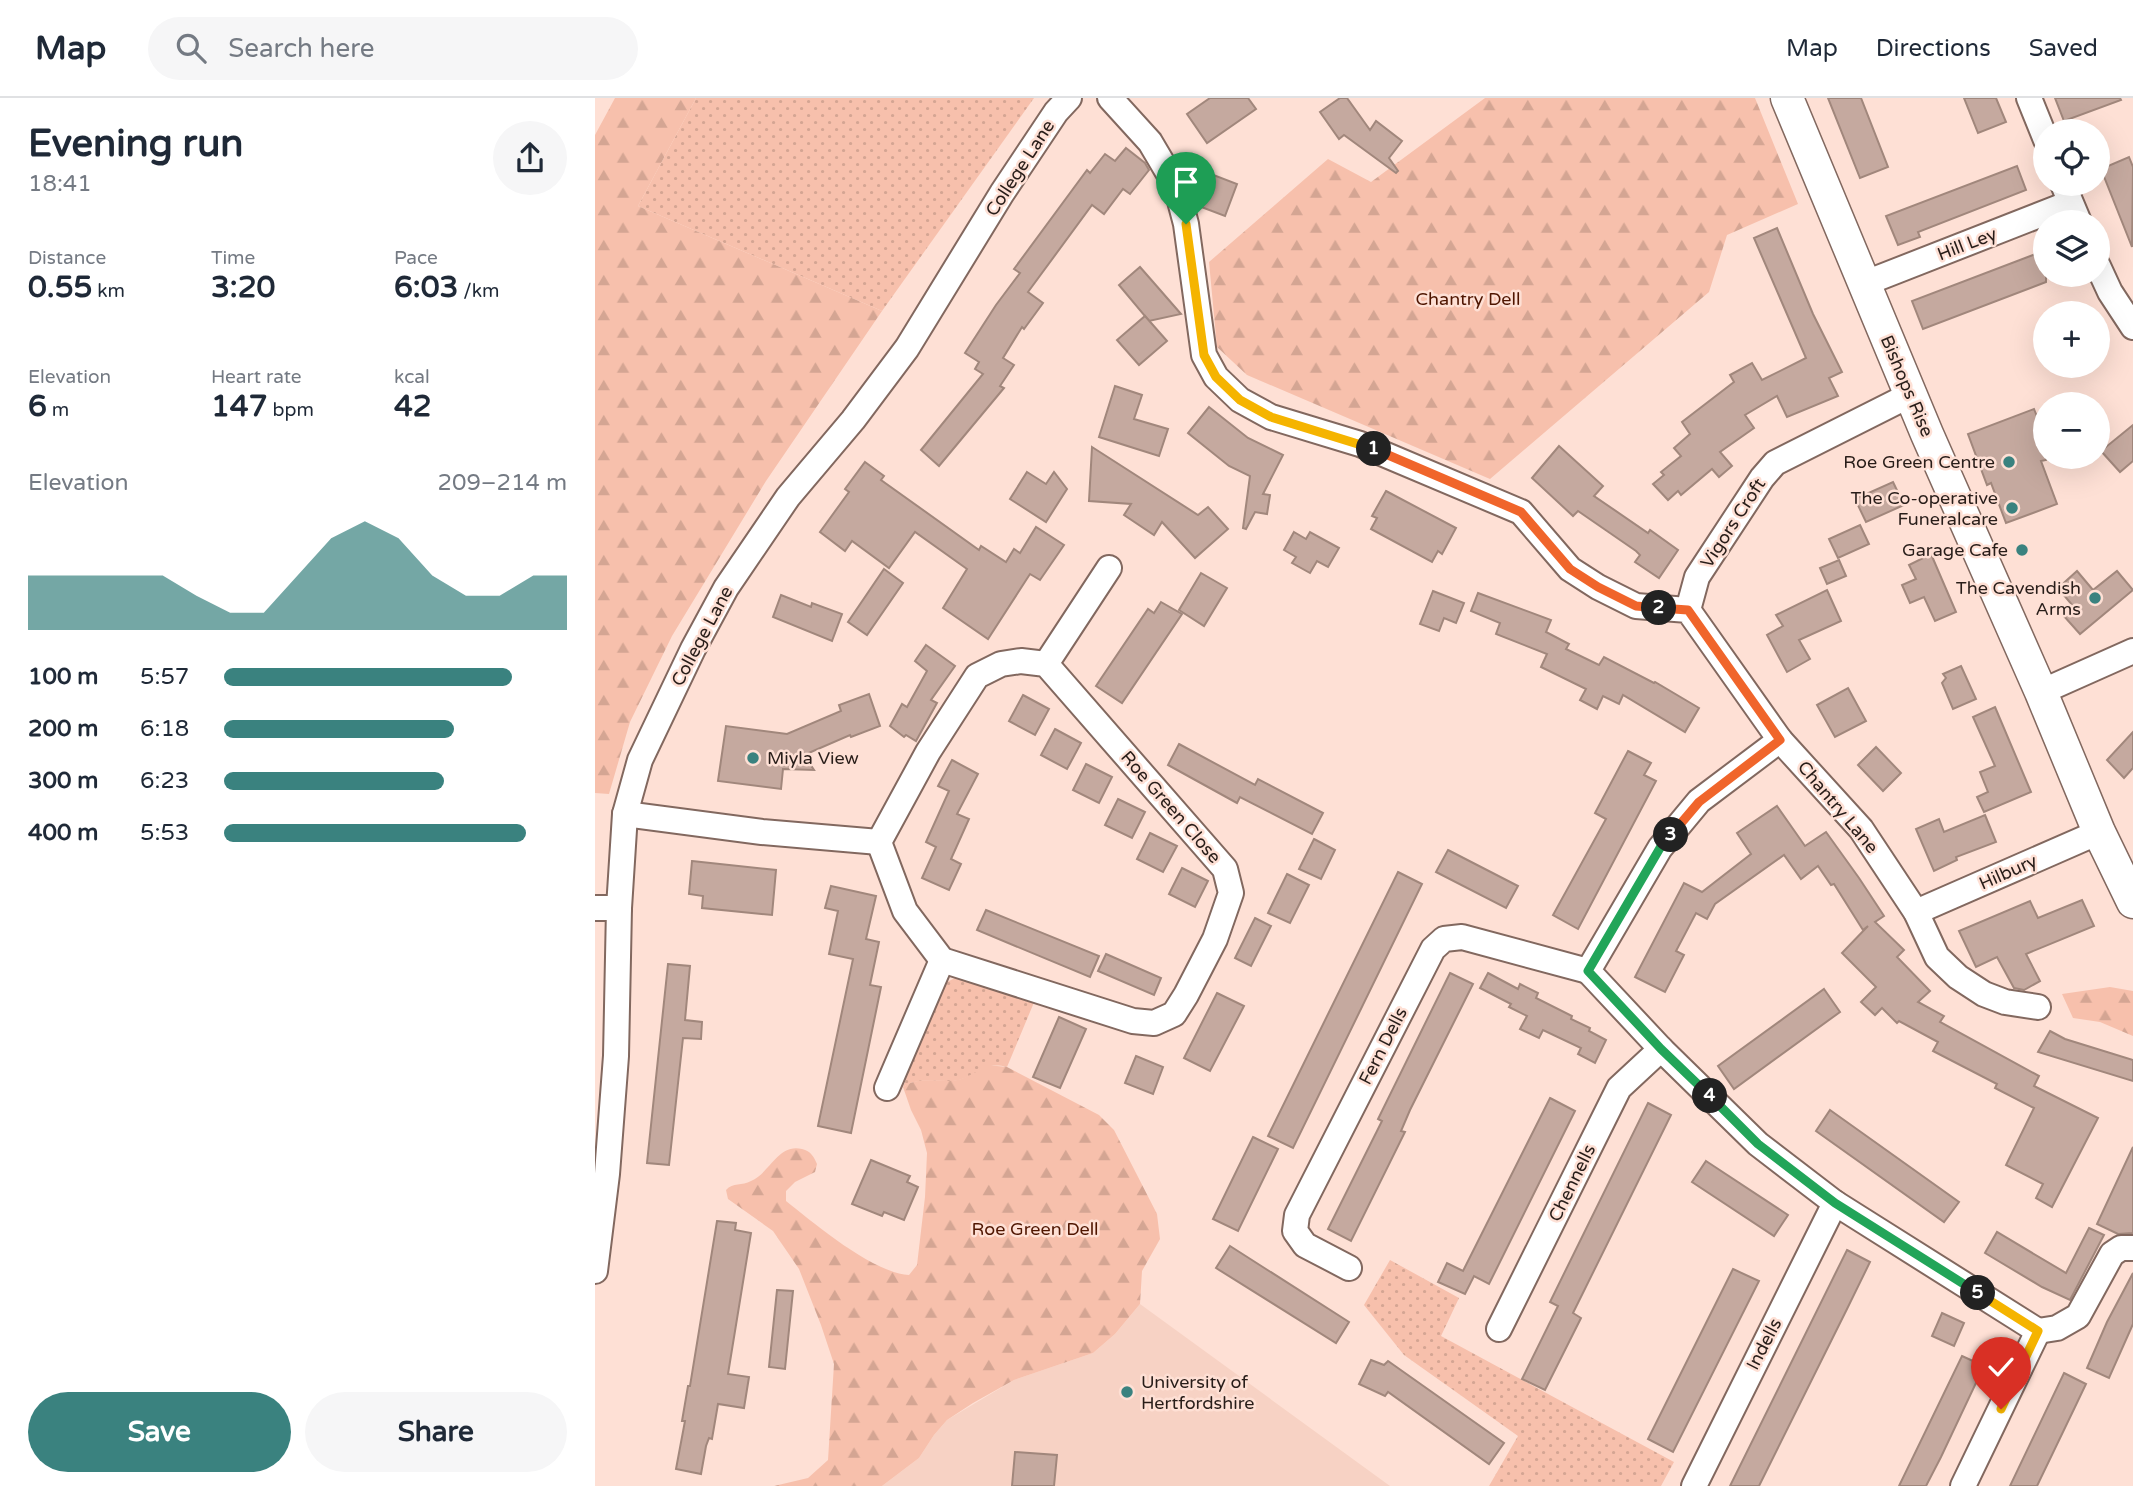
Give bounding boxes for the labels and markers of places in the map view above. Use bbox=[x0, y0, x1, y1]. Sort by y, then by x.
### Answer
pin bbox=[1156, 152, 1216, 224]
pin: 1 bbox=[1357, 432, 1391, 466]
place label: Roe Green Centre bbox=[1843, 451, 1995, 473]
marker: Roe Green Centre bbox=[2001, 454, 2017, 470]
place label: The Co-operative Funeralcare bbox=[1851, 487, 1998, 530]
marker: The Co-operative Funeralcare bbox=[2004, 500, 2020, 516]
place label: Garage Cafe bbox=[1902, 539, 2008, 561]
marker: Garage Cafe bbox=[2014, 542, 2030, 558]
place label: The Cavendish Arms bbox=[1956, 577, 2081, 620]
pin: 2 bbox=[1641, 590, 1677, 626]
marker: The Cavendish Arms bbox=[2087, 590, 2103, 606]
place label: Miyla View bbox=[767, 747, 859, 769]
marker: Miyla View bbox=[745, 750, 761, 766]
pin: 3 bbox=[1653, 818, 1689, 852]
pin: 4 bbox=[1693, 1079, 1727, 1114]
pin: 5 bbox=[1961, 1276, 1995, 1310]
pin bbox=[1971, 1337, 2031, 1409]
place label: University of Hertfordshire bbox=[1141, 1371, 1254, 1414]
marker: University of Hertfordshire bbox=[1119, 1384, 1135, 1400]

